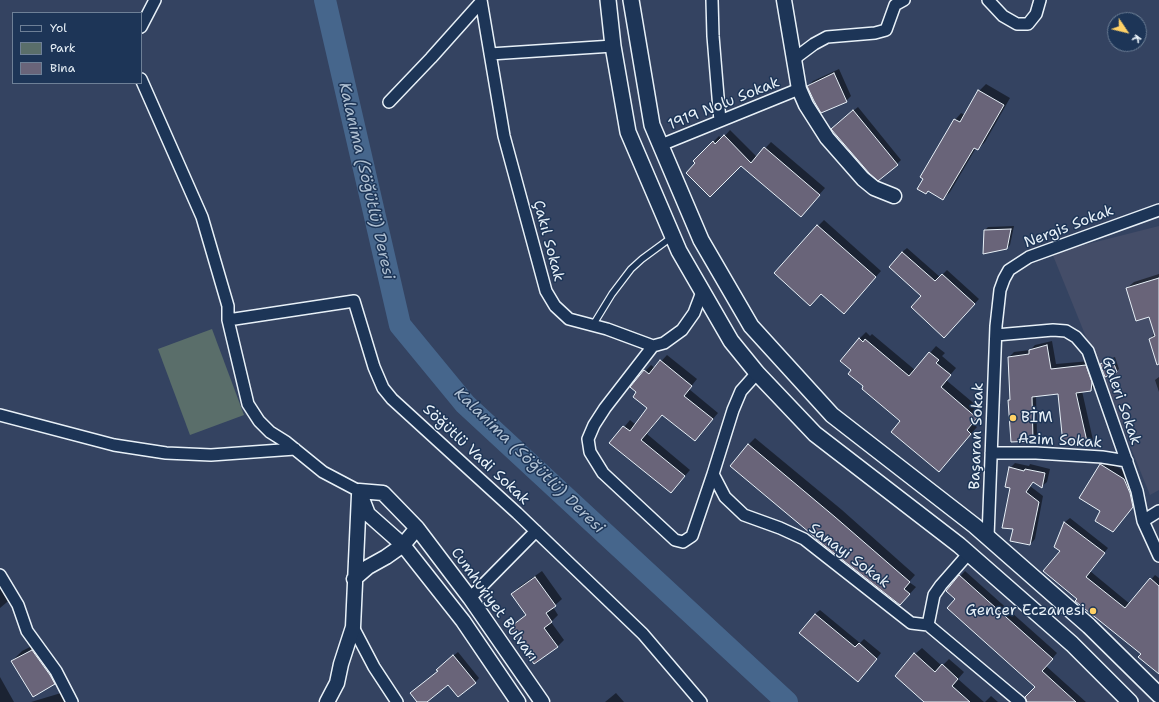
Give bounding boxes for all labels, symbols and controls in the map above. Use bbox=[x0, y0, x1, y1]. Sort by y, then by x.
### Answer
legend bbox=[12, 12, 142, 84]
north arrow bbox=[1107, 12, 1147, 52]
text: Yol bbox=[50, 20, 67, 36]
text: K bbox=[1128, 31, 1145, 46]
text: Park bbox=[50, 40, 76, 56]
text: Bina bbox=[50, 60, 75, 76]
street label: 1919 Nolu Sokak bbox=[666, 73, 782, 135]
water label: Kalanima (Söğütlü) Deresi bbox=[334, 81, 398, 281]
street label: Çakıl Sokak bbox=[528, 198, 568, 284]
street label: Nergis Sokak bbox=[1022, 202, 1116, 252]
street label: Galeri Sokak bbox=[1097, 354, 1145, 448]
street label: Başaran Sokak bbox=[966, 382, 988, 490]
water label: Kalanima (Söğütlü) Deresi bbox=[450, 384, 608, 538]
street label: Söğütlü Vadi Sokak bbox=[419, 401, 533, 509]
place label: BİM bbox=[1021, 409, 1053, 427]
marker: BİM bbox=[1008, 413, 1018, 423]
street label: Azim Sokak bbox=[1017, 430, 1103, 452]
street label: Sanayi Sokak bbox=[805, 520, 893, 592]
street label: Cumhuriyet Bulvarı bbox=[447, 544, 541, 666]
place label: Gençer Eczanesi bbox=[965, 602, 1085, 620]
marker: Gençer Eczanesi bbox=[1088, 606, 1098, 616]

